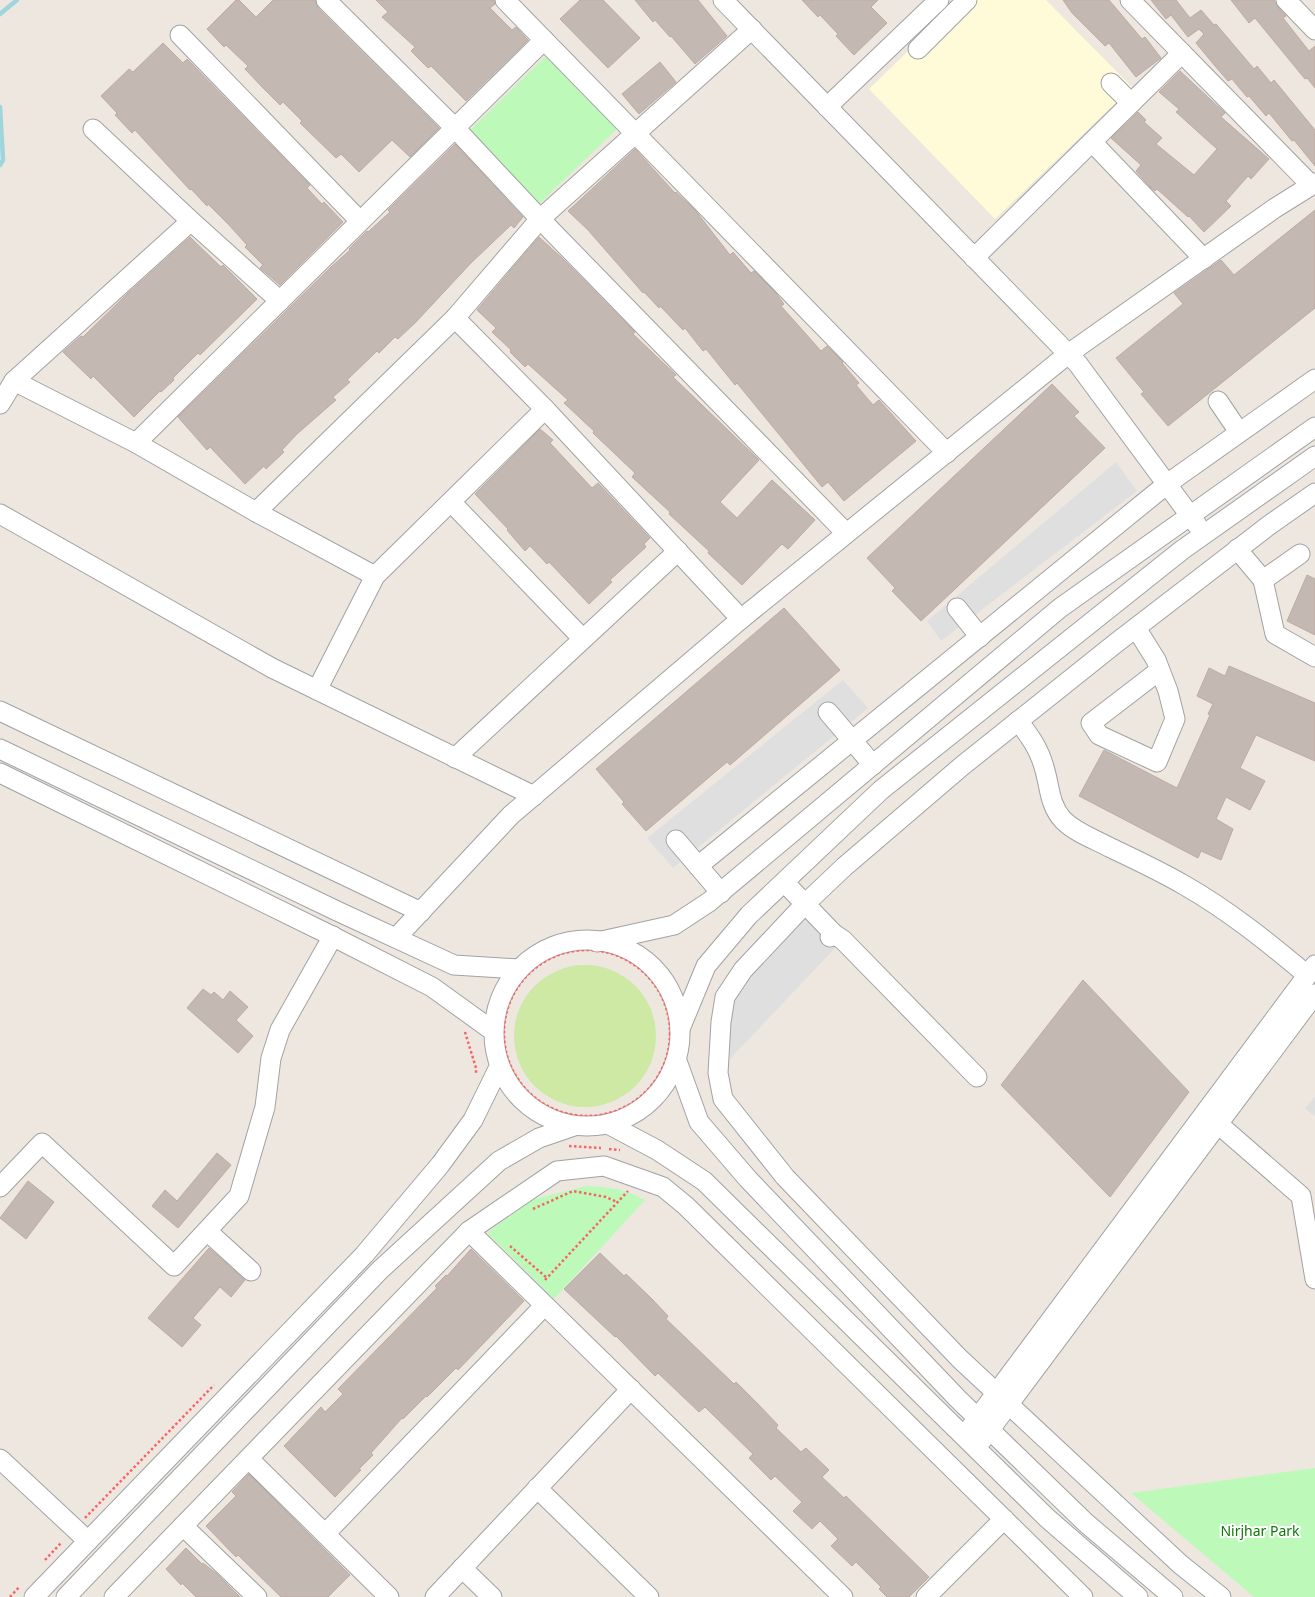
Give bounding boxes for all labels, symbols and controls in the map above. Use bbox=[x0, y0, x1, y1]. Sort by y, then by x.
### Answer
park label: Nirjhar Park bbox=[1220, 1521, 1300, 1540]

